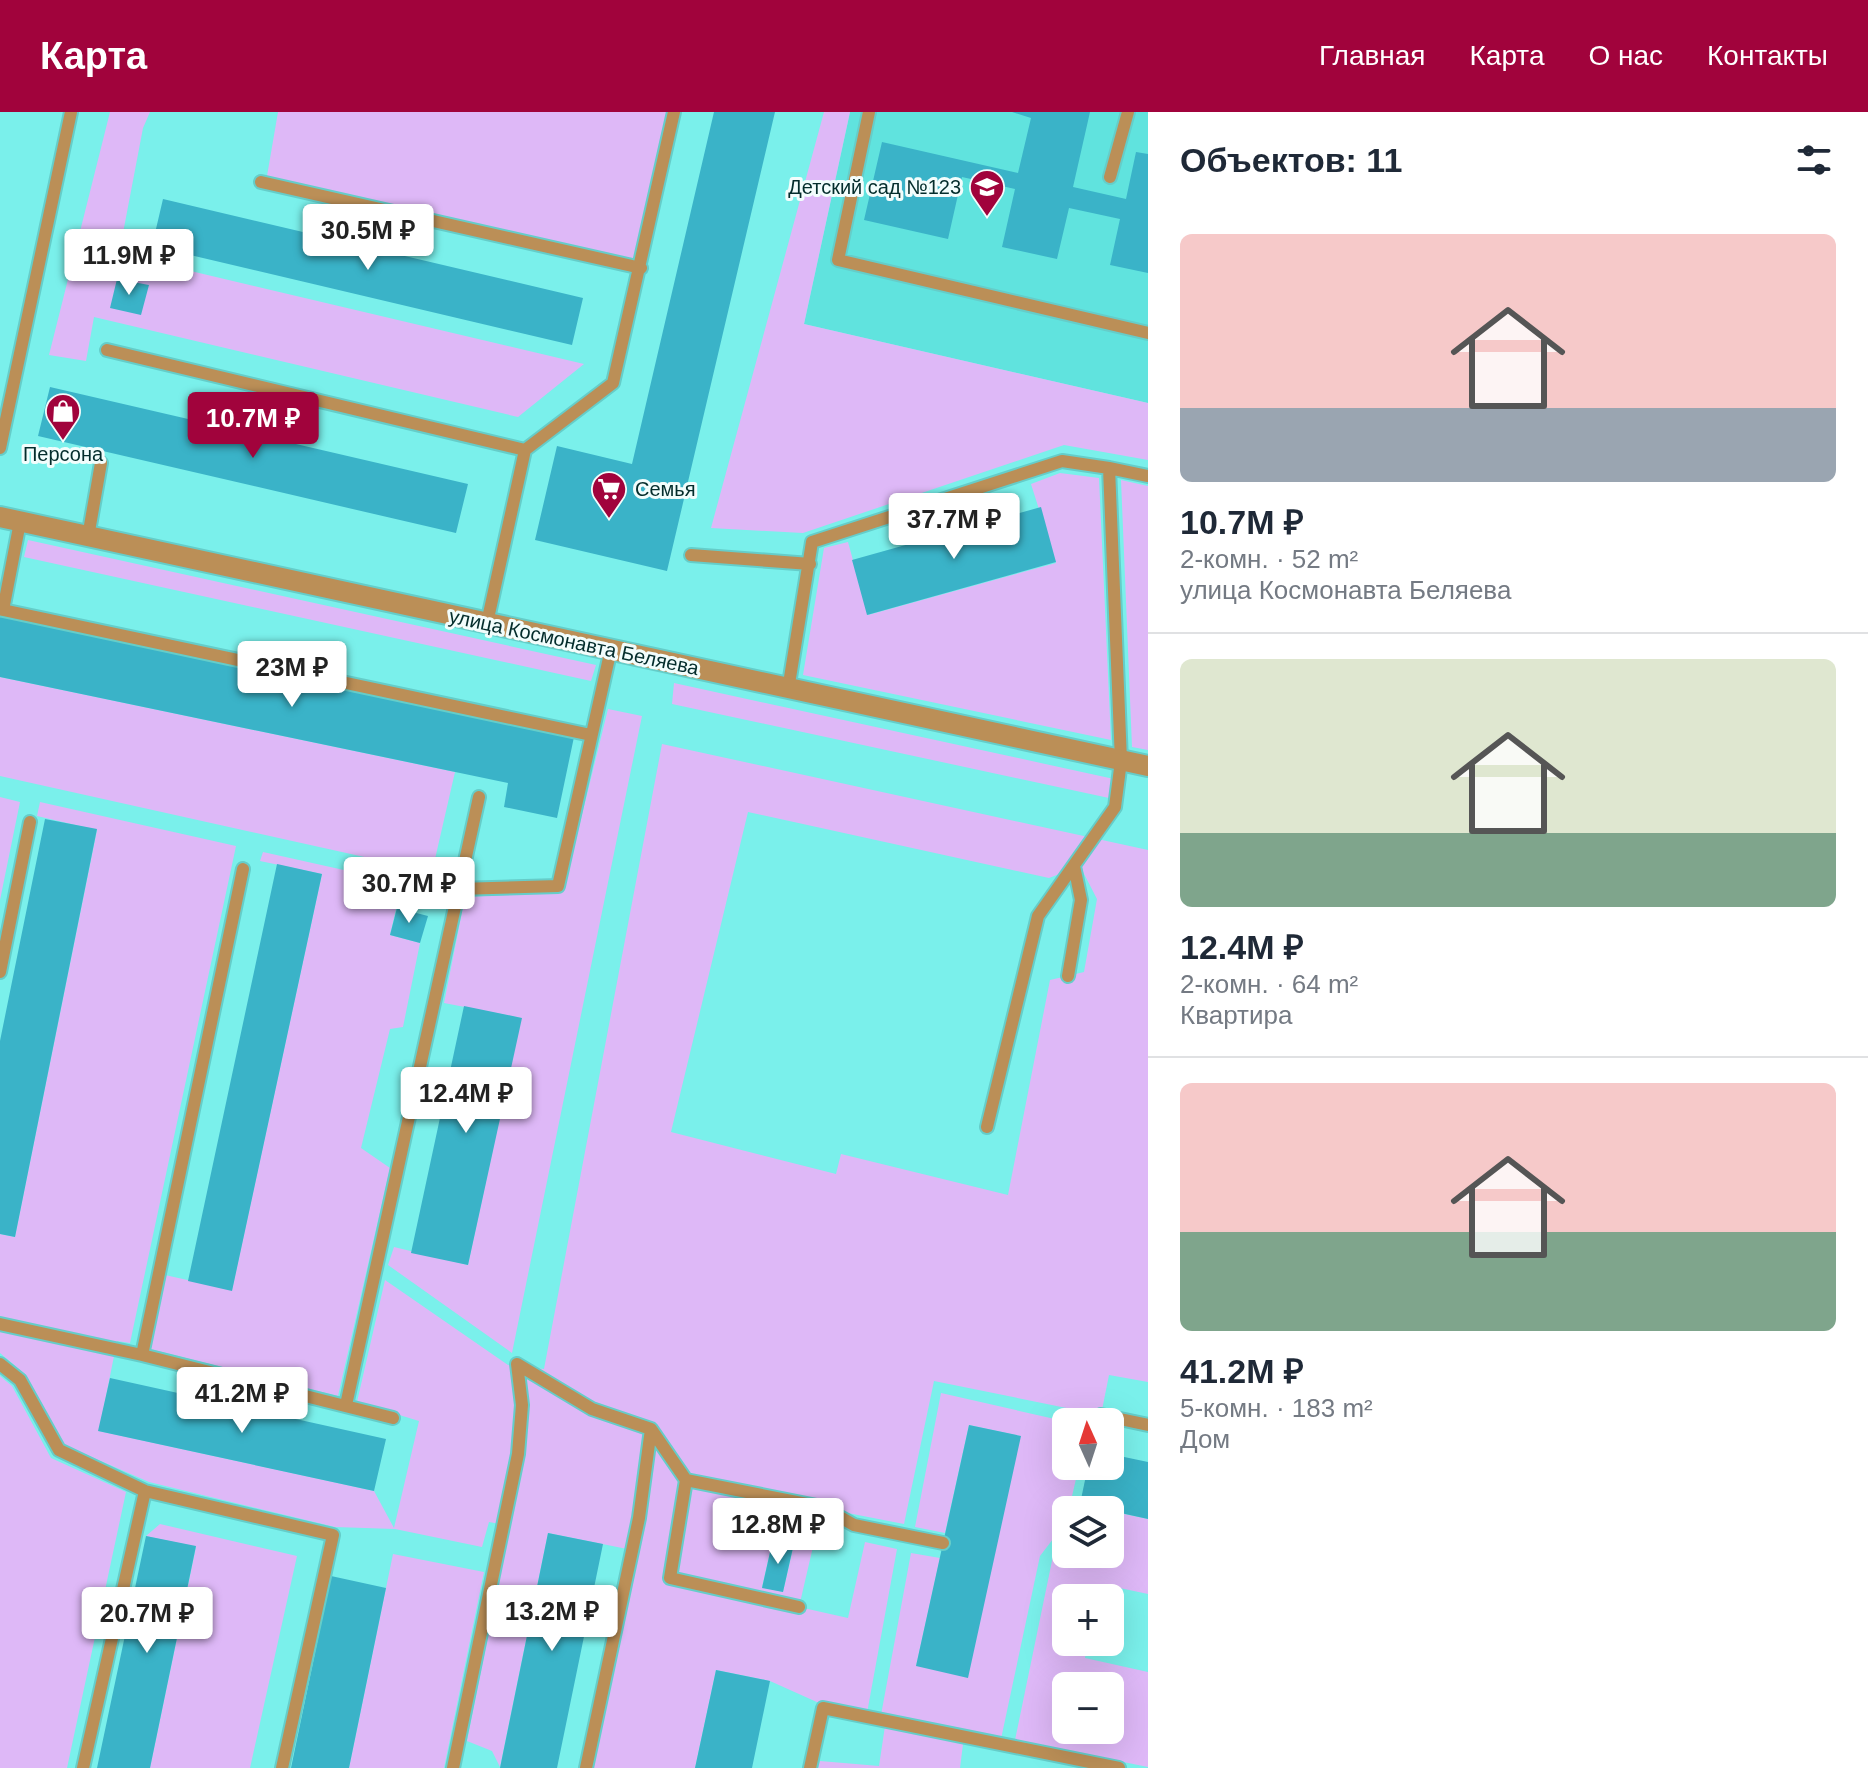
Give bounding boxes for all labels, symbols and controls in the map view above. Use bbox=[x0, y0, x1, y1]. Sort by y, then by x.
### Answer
text: Карта bbox=[40, 35, 147, 77]
text: Главная bbox=[1319, 40, 1426, 71]
text: Карта bbox=[1470, 40, 1544, 71]
text: О нас bbox=[1588, 40, 1663, 71]
text: Контакты bbox=[1707, 40, 1828, 71]
icon: filters bbox=[1792, 138, 1836, 182]
text: Объектов: 11 bbox=[1180, 141, 1402, 179]
school or university icon: Детский сад №123 bbox=[968, 168, 1006, 218]
place label: Детский сад №123 bbox=[788, 176, 961, 198]
pin: 30.5M ₽ bbox=[294, 204, 442, 272]
text: 30.5M ₽ bbox=[321, 215, 415, 245]
pin: 11.9M ₽ bbox=[55, 229, 203, 297]
text: 11.9M ₽ bbox=[82, 240, 176, 270]
icon: home bbox=[1436, 286, 1580, 430]
shop icon: Персона bbox=[44, 392, 82, 442]
pin: 10.7M ₽ bbox=[179, 392, 327, 460]
text: 10.7M ₽ bbox=[206, 403, 300, 433]
place label: Персона bbox=[23, 443, 104, 465]
supermarket icon: Семья bbox=[590, 470, 628, 520]
place label: Семья bbox=[635, 478, 696, 500]
pin: 37.7M ₽ bbox=[880, 493, 1028, 561]
text: 10.7M ₽ bbox=[1180, 503, 1304, 541]
text: 37.7M ₽ bbox=[907, 504, 1001, 534]
text: 2-комн. · 52 m² bbox=[1180, 544, 1358, 574]
text: улица Космонавта Беляева bbox=[1180, 575, 1511, 605]
street label: улица Космонавта Беляева bbox=[447, 605, 702, 679]
pin: 23M ₽ bbox=[236, 641, 348, 709]
text: 23M ₽ bbox=[256, 652, 328, 682]
icon: home bbox=[1436, 711, 1580, 855]
pin: 30.7M ₽ bbox=[335, 857, 483, 925]
text: 30.7M ₽ bbox=[362, 868, 456, 898]
text: 12.4M ₽ bbox=[1180, 928, 1304, 966]
text: 2-комн. · 64 m² bbox=[1180, 969, 1358, 999]
text: Квартира bbox=[1180, 1000, 1292, 1030]
pin: 12.4M ₽ bbox=[392, 1067, 540, 1135]
text: 12.4M ₽ bbox=[419, 1078, 513, 1108]
icon: home bbox=[1436, 1135, 1580, 1279]
text: 41.2M ₽ bbox=[1180, 1352, 1304, 1390]
pin: 41.2M ₽ bbox=[168, 1367, 316, 1435]
text: 41.2M ₽ bbox=[195, 1378, 289, 1408]
text: 5-комн. · 183 m² bbox=[1180, 1393, 1373, 1423]
north arrow bbox=[1052, 1408, 1124, 1480]
map controls bbox=[1052, 1408, 1124, 1744]
text: Дом bbox=[1180, 1424, 1230, 1454]
button: layers bbox=[1052, 1496, 1124, 1568]
pin: 12.8M ₽ bbox=[704, 1498, 852, 1566]
text: 12.8M ₽ bbox=[731, 1509, 825, 1539]
button: + bbox=[1052, 1584, 1124, 1656]
pin: 13.2M ₽ bbox=[478, 1585, 626, 1653]
pin: 20.7M ₽ bbox=[73, 1587, 221, 1655]
text: 13.2M ₽ bbox=[505, 1596, 599, 1626]
text: 20.7M ₽ bbox=[100, 1598, 194, 1628]
button: − bbox=[1052, 1672, 1124, 1744]

